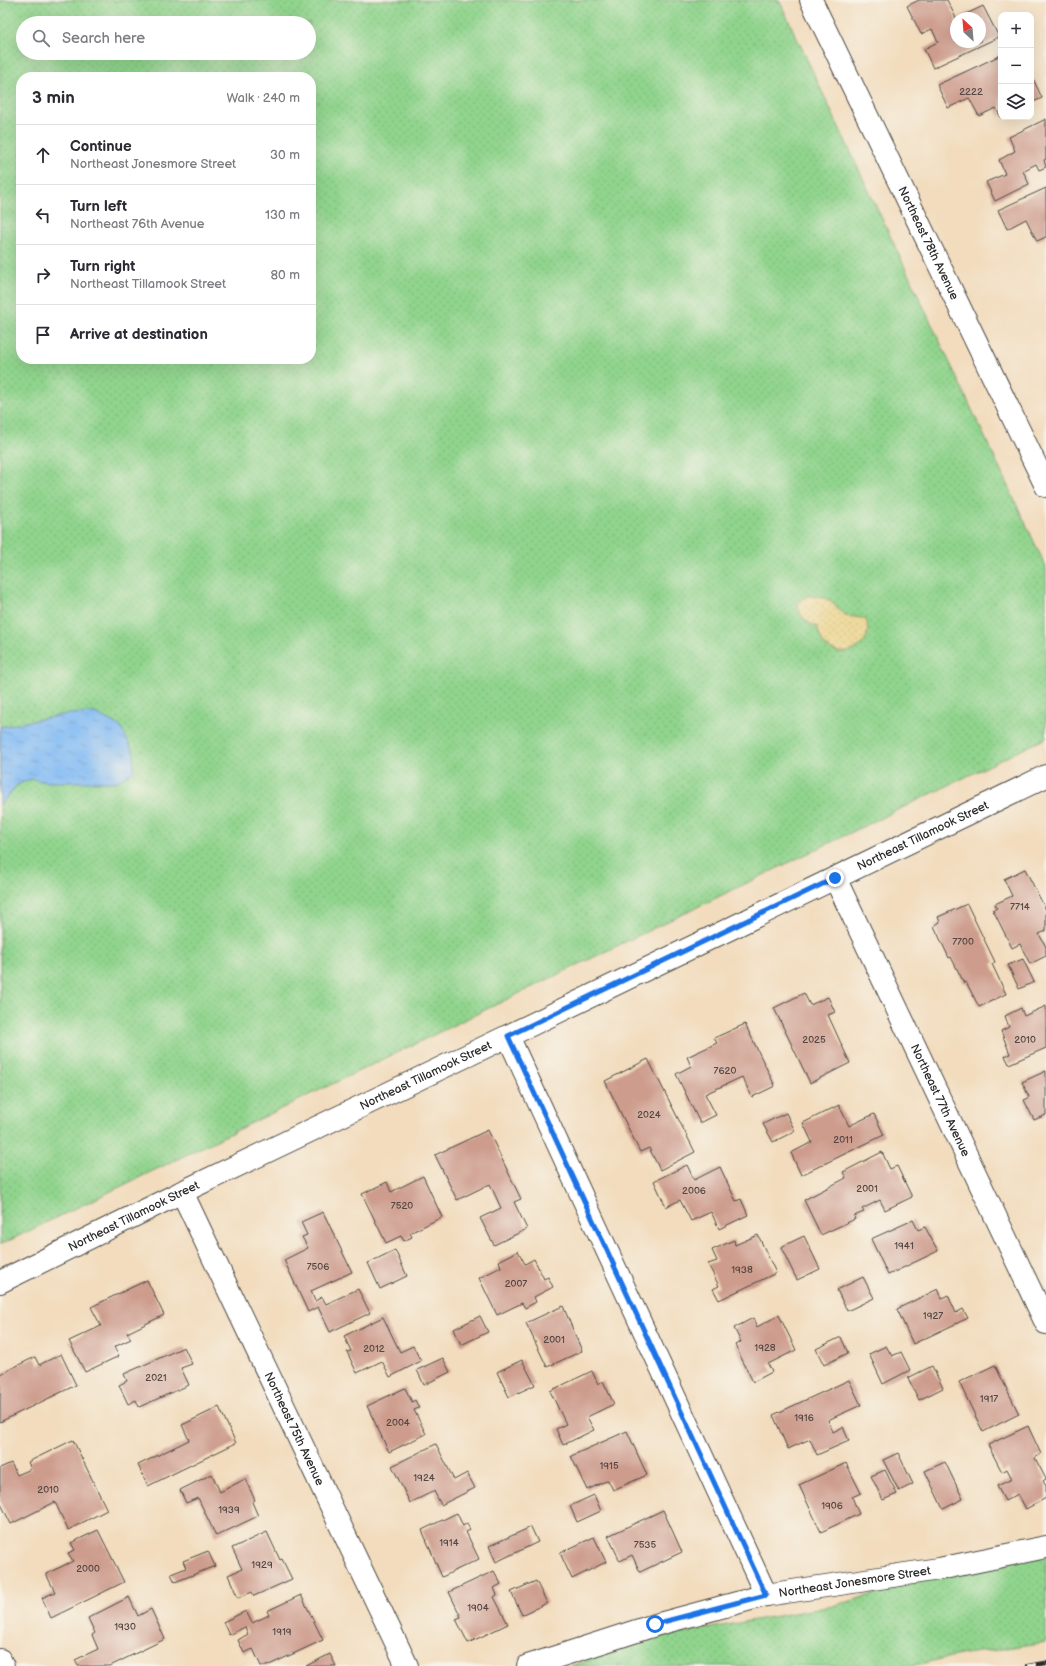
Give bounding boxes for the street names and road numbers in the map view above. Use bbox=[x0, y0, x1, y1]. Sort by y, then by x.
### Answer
street label: Northeast 78th Avenue bbox=[894, 184, 962, 302]
street label: Northeast Tillamook Street bbox=[855, 798, 991, 874]
street label: Northeast Tillamook Street bbox=[357, 1038, 494, 1114]
street label: Northeast 77th Avenue bbox=[907, 1042, 973, 1159]
street label: Northeast Tillamook Street bbox=[66, 1178, 202, 1255]
street label: Northeast 75th Avenue bbox=[261, 1370, 327, 1488]
street label: Northeast Jonesmore Street bbox=[778, 1563, 932, 1601]

